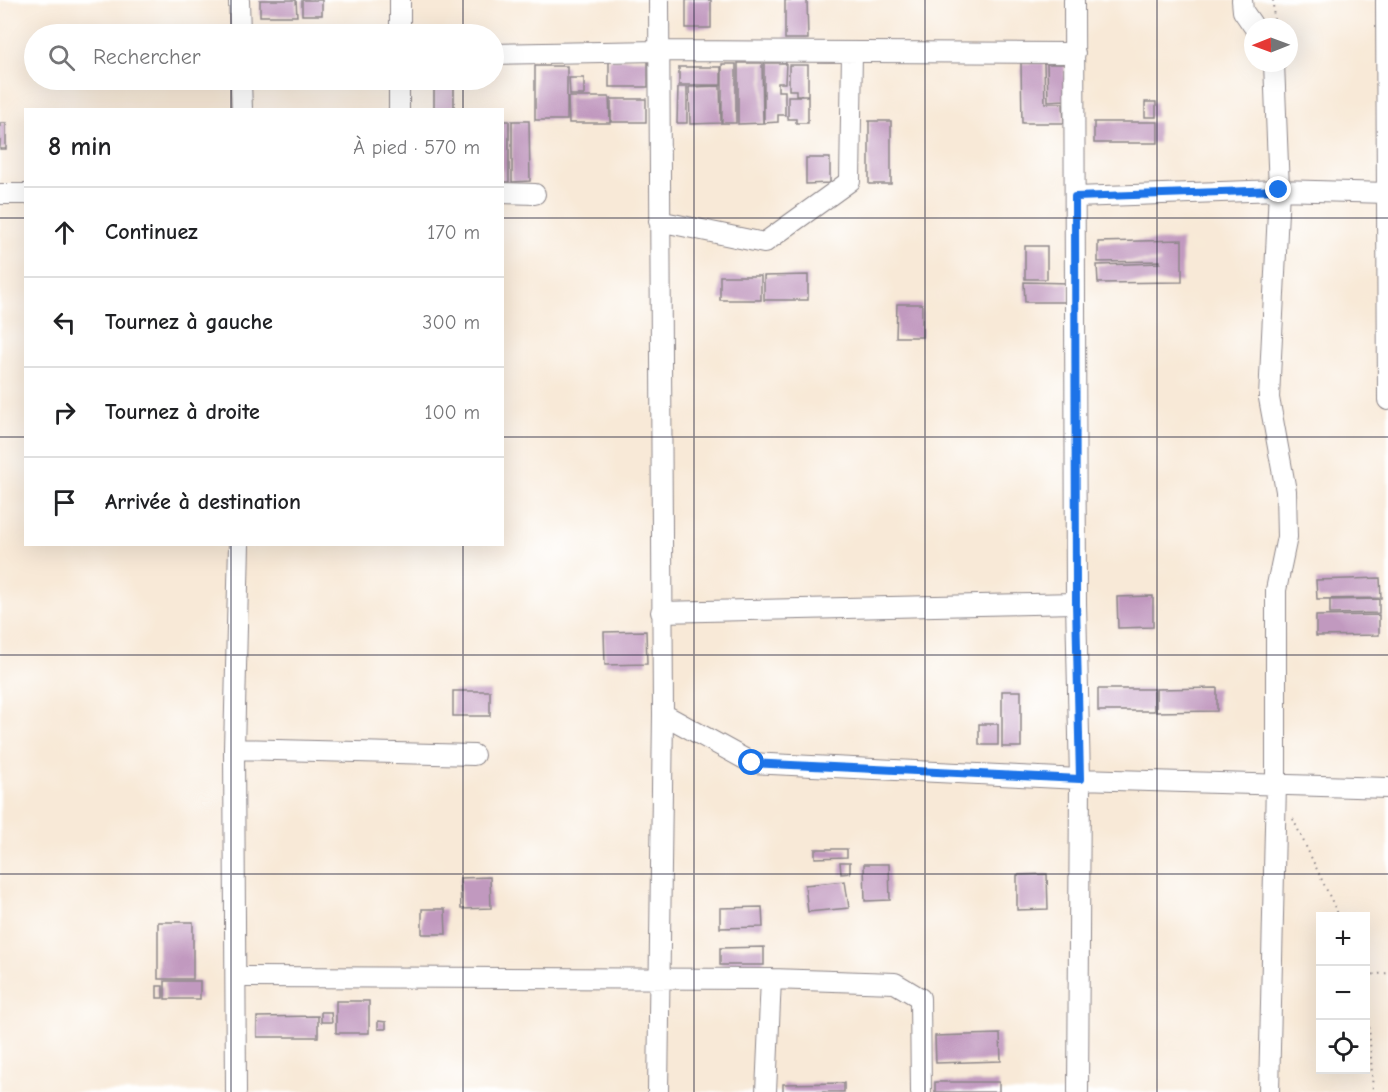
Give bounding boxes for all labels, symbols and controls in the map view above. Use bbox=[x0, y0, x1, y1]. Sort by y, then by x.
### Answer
north arrow bbox=[1244, 18, 1298, 72]
search box bbox=[24, 24, 504, 90]
icon: search bbox=[45, 41, 78, 74]
text: Rechercher bbox=[93, 44, 201, 70]
text: 8 min bbox=[48, 132, 112, 162]
text: À pied · 570 m bbox=[353, 136, 480, 159]
route end bbox=[1265, 176, 1291, 202]
icon: ahead bbox=[48, 216, 81, 249]
text: Continuez bbox=[105, 219, 198, 245]
text: 170 m bbox=[427, 221, 480, 244]
icon: left bbox=[48, 306, 81, 339]
text: Tournez à gauche bbox=[105, 309, 273, 335]
text: 300 m bbox=[422, 311, 480, 334]
icon: right bbox=[48, 396, 81, 429]
text: Tournez à droite bbox=[105, 399, 260, 425]
text: 100 m bbox=[425, 401, 480, 424]
icon: arrive bbox=[48, 486, 81, 519]
text: Arrivée à destination bbox=[105, 489, 301, 515]
route start bbox=[738, 749, 764, 775]
map controls bbox=[1316, 912, 1370, 1074]
button: + bbox=[1316, 912, 1370, 966]
button: − bbox=[1316, 966, 1370, 1020]
button: locate bbox=[1316, 1020, 1370, 1074]

